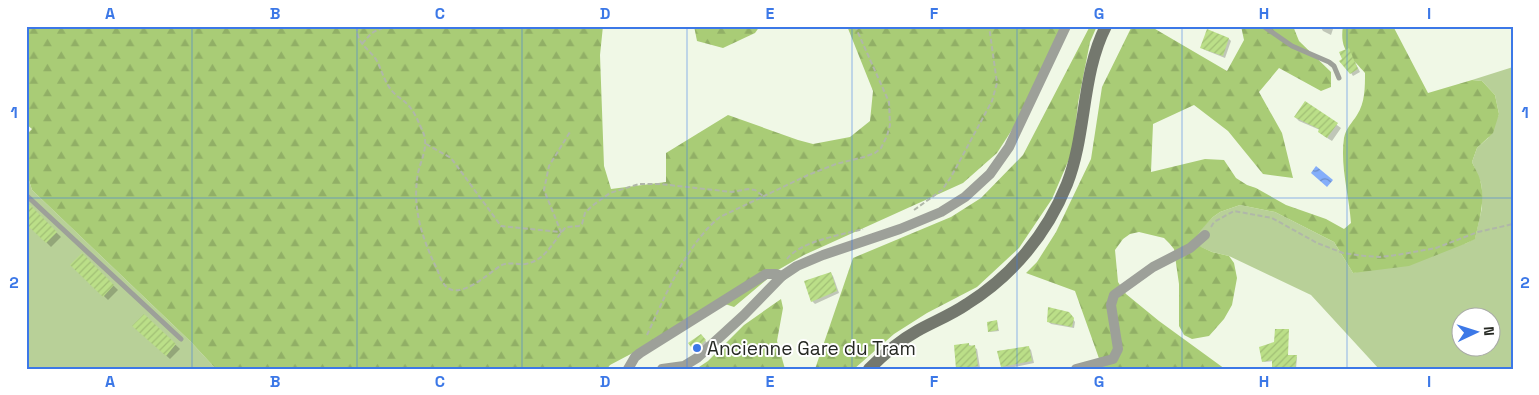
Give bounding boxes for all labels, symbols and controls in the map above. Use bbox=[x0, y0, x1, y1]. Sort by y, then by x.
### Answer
text: A bbox=[105, 3, 115, 24]
text: B bbox=[270, 3, 280, 24]
text: C bbox=[435, 3, 445, 24]
text: D bbox=[600, 3, 610, 24]
text: E bbox=[766, 3, 775, 24]
text: F bbox=[930, 3, 939, 24]
text: G bbox=[1094, 3, 1104, 24]
text: H bbox=[1259, 3, 1269, 24]
text: I bbox=[1427, 3, 1431, 24]
text: 1 bbox=[10, 102, 18, 123]
text: 1 bbox=[1521, 102, 1529, 123]
text: 2 bbox=[9, 272, 19, 293]
text: 2 bbox=[1520, 272, 1530, 293]
north arrow bbox=[1452, 308, 1502, 358]
text: N bbox=[1480, 326, 1498, 336]
place label: Ancienne Gare du Tram bbox=[707, 336, 916, 361]
marker: Ancienne Gare du Tram bbox=[691, 342, 703, 354]
text: A bbox=[105, 371, 115, 392]
text: B bbox=[270, 371, 280, 392]
text: C bbox=[435, 371, 445, 392]
text: D bbox=[600, 371, 610, 392]
text: E bbox=[766, 371, 775, 392]
text: F bbox=[930, 371, 939, 392]
text: G bbox=[1094, 371, 1104, 392]
text: H bbox=[1259, 371, 1269, 392]
text: I bbox=[1427, 371, 1431, 392]

